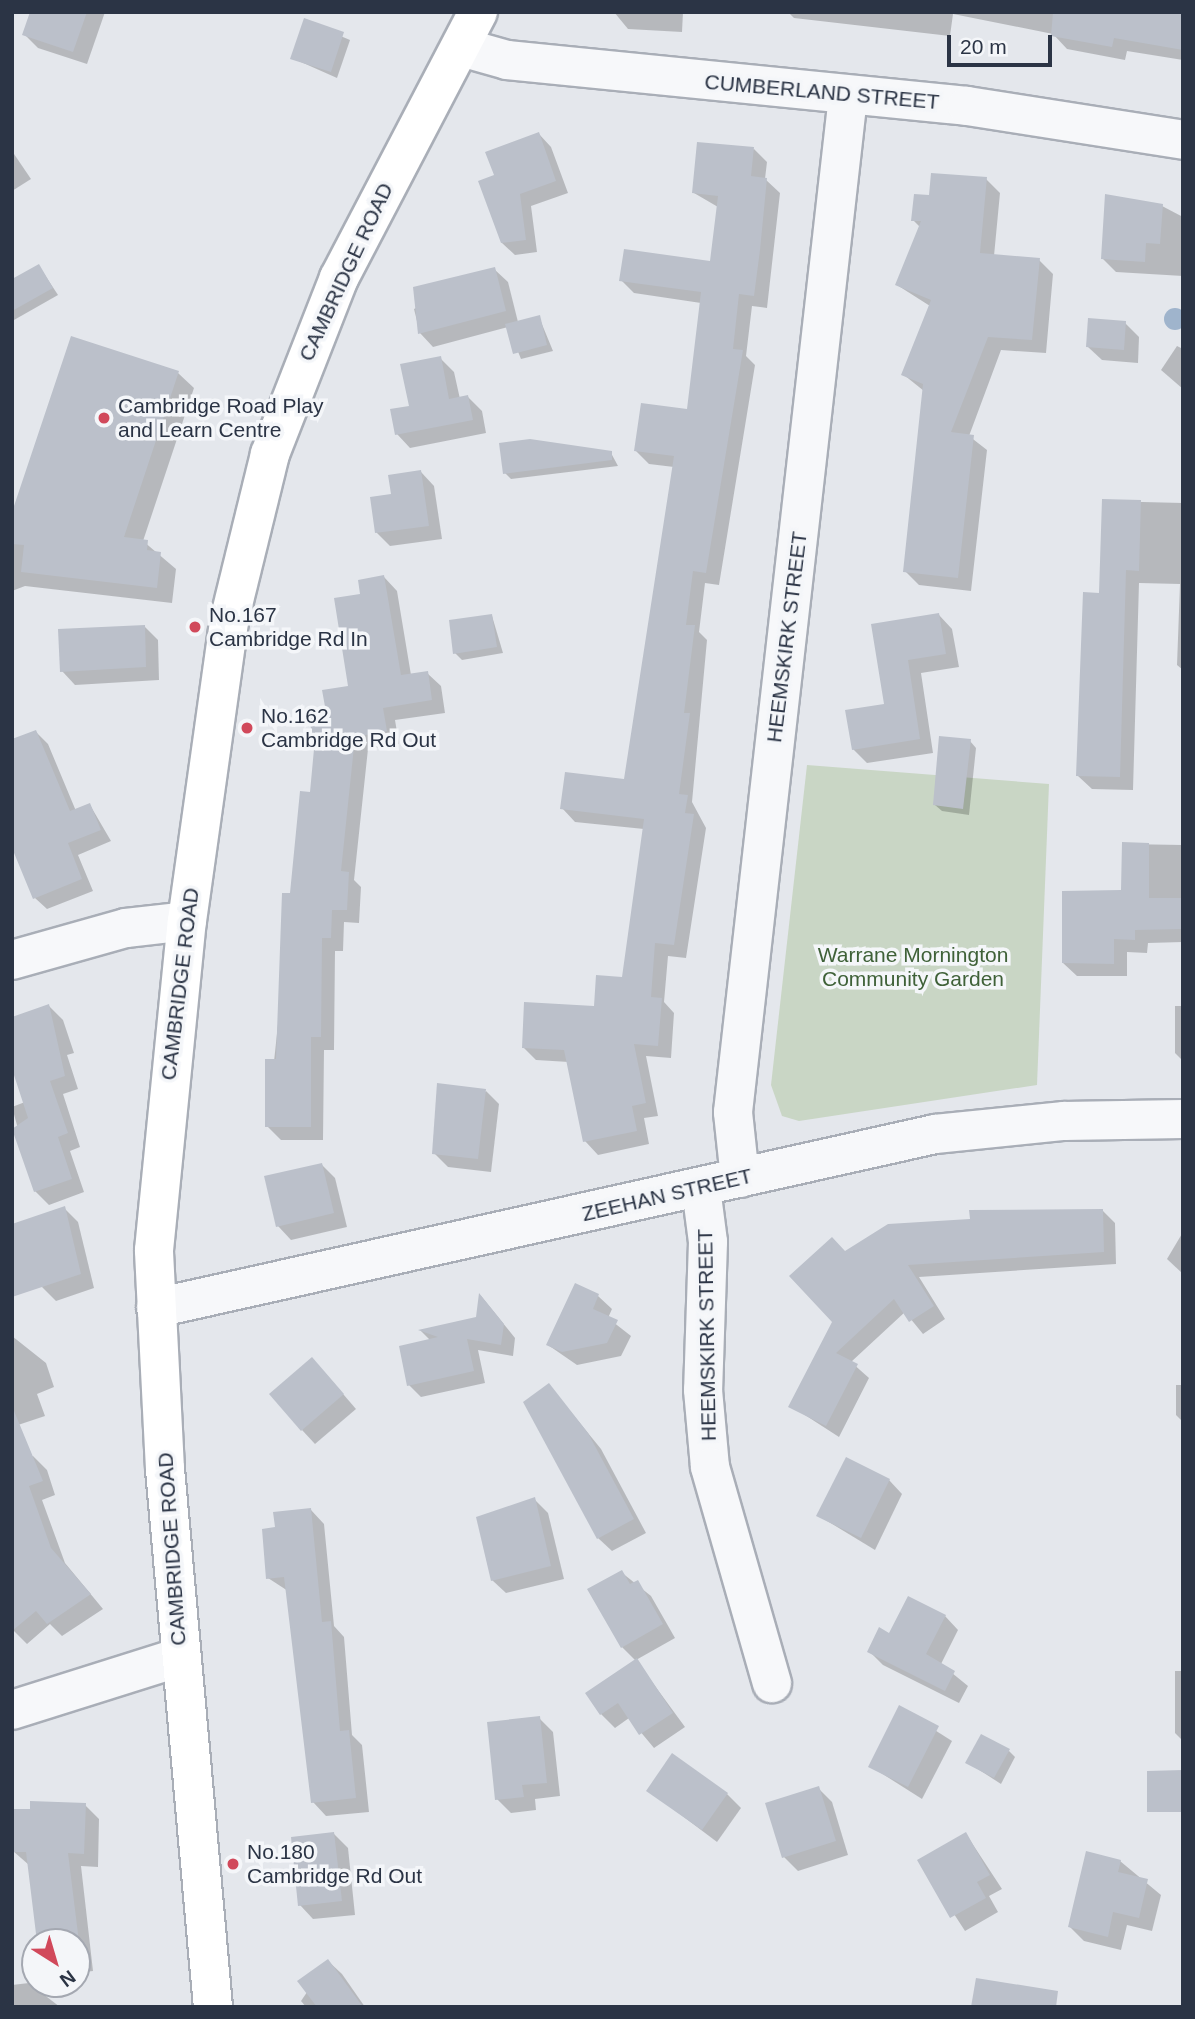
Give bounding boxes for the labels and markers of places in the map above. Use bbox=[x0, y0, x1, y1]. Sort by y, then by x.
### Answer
place label: Cambridge Road Play and Learn Centre bbox=[118, 393, 323, 443]
marker: Cambridge Road Play and Learn Centre bbox=[96, 410, 112, 426]
place label: No.167 Cambridge Rd In bbox=[209, 602, 368, 652]
marker: No.167 Cambridge Rd In bbox=[187, 619, 203, 635]
place label: No.162 Cambridge Rd Out bbox=[261, 703, 436, 753]
marker: No.162 Cambridge Rd Out bbox=[239, 720, 255, 736]
place label: No.180 Cambridge Rd Out bbox=[247, 1839, 422, 1889]
marker: No.180 Cambridge Rd Out bbox=[225, 1856, 241, 1872]

